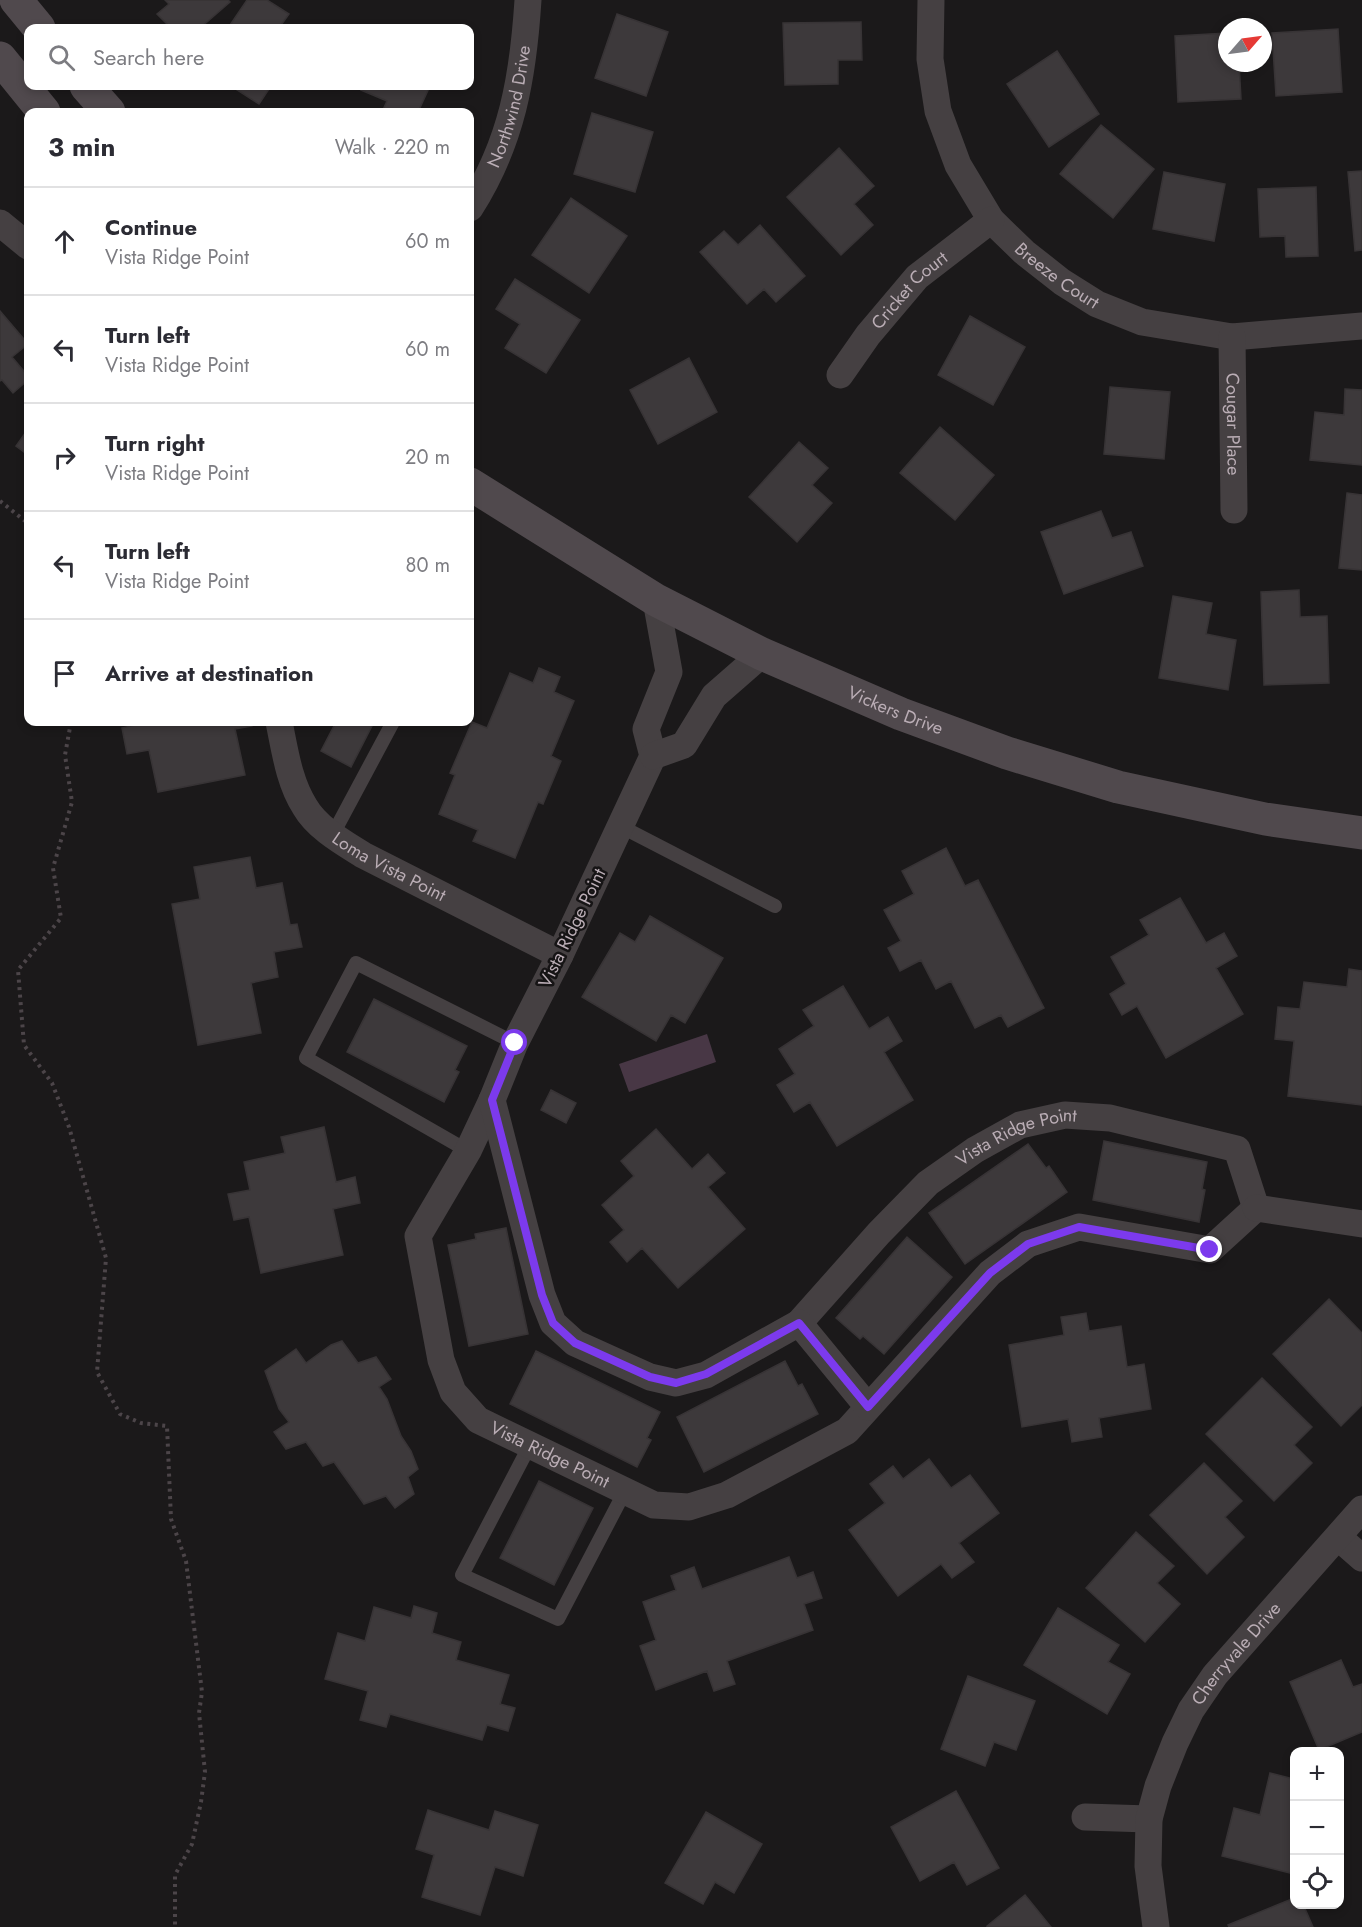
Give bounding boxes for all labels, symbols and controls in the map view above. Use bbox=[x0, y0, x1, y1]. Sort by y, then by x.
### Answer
north arrow bbox=[1218, 18, 1272, 72]
search box bbox=[24, 24, 474, 90]
icon: search bbox=[45, 41, 78, 74]
text: Search here bbox=[93, 41, 204, 73]
street label: Northwind Drive bbox=[481, 44, 537, 172]
text: 3 min bbox=[48, 128, 115, 166]
text: Walk · 220 m bbox=[335, 133, 450, 162]
text: Continue bbox=[105, 211, 197, 243]
icon: ahead bbox=[48, 225, 81, 258]
text: 60 m bbox=[405, 227, 450, 256]
street label: Breeze Court bbox=[1009, 237, 1105, 316]
text: Vista Ridge Point bbox=[105, 243, 249, 272]
street label: Cricket Court bbox=[865, 245, 954, 335]
text: Turn left bbox=[105, 319, 190, 351]
icon: left bbox=[48, 333, 81, 366]
text: 60 m bbox=[405, 335, 450, 364]
text: Vista Ridge Point bbox=[105, 351, 249, 380]
street label: Cougar Place bbox=[1219, 372, 1247, 476]
text: Turn right bbox=[105, 427, 205, 459]
icon: right bbox=[48, 441, 81, 474]
text: 20 m bbox=[405, 443, 450, 472]
text: Vista Ridge Point bbox=[105, 459, 249, 488]
text: Turn left bbox=[105, 535, 190, 567]
icon: left bbox=[48, 549, 81, 582]
text: 80 m bbox=[405, 551, 450, 580]
text: Vista Ridge Point bbox=[105, 567, 249, 596]
icon: arrive bbox=[48, 657, 81, 690]
text: Arrive at destination bbox=[105, 657, 314, 689]
street label: Vickers Drive bbox=[843, 679, 947, 741]
street label: Loma Vista Point bbox=[327, 826, 451, 908]
street label: Vista Ridge Point bbox=[532, 863, 612, 992]
route start bbox=[501, 1029, 527, 1055]
street label: Vista Ridge Point bbox=[951, 1102, 1078, 1172]
route end bbox=[1196, 1236, 1222, 1262]
street label: Vista Ridge Point bbox=[486, 1415, 615, 1495]
street label: Cherryvale Drive bbox=[1185, 1596, 1287, 1710]
map controls bbox=[1290, 1747, 1344, 1909]
button: + bbox=[1290, 1747, 1344, 1801]
button: − bbox=[1290, 1801, 1344, 1855]
button: locate bbox=[1290, 1855, 1344, 1909]

